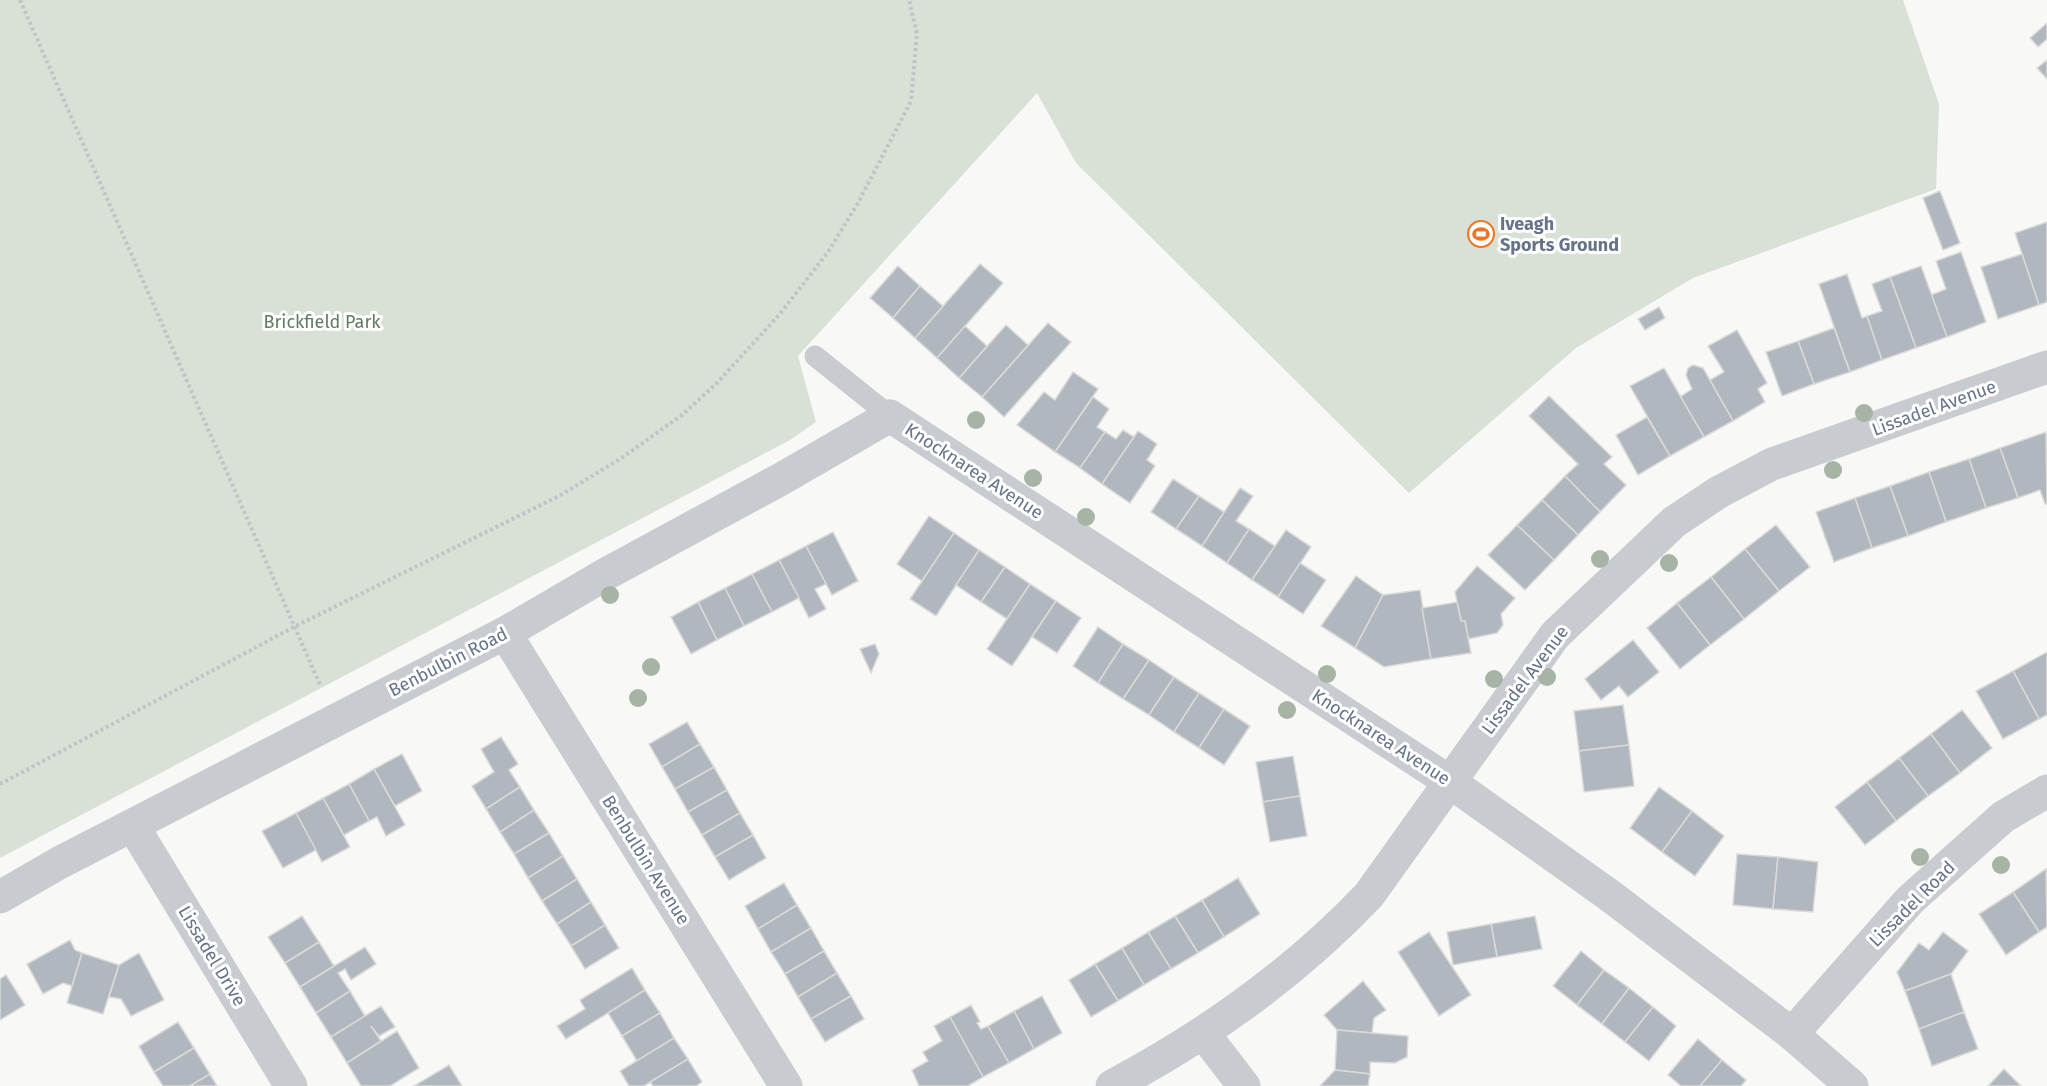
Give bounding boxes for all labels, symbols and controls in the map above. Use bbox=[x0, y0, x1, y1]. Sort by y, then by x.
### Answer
place label: Iveagh Sports Ground bbox=[1500, 213, 1619, 256]
sports icon: Iveagh Sports Ground bbox=[1466, 219, 1496, 249]
park label: Brickfield Park bbox=[263, 311, 381, 333]
street label: Lissadel Avenue bbox=[1869, 375, 1999, 441]
street label: Knocknarea Avenue bbox=[901, 418, 1047, 524]
street label: Lissadel Avenue bbox=[1477, 621, 1573, 739]
street label: Benbulbin Road bbox=[385, 623, 511, 701]
street label: Knocknarea Avenue bbox=[1308, 684, 1454, 790]
street label: Benbulbin Avenue bbox=[597, 791, 695, 929]
street label: Lissadel Road bbox=[1864, 856, 1960, 952]
street label: Lissadel Drive bbox=[173, 902, 251, 1010]

